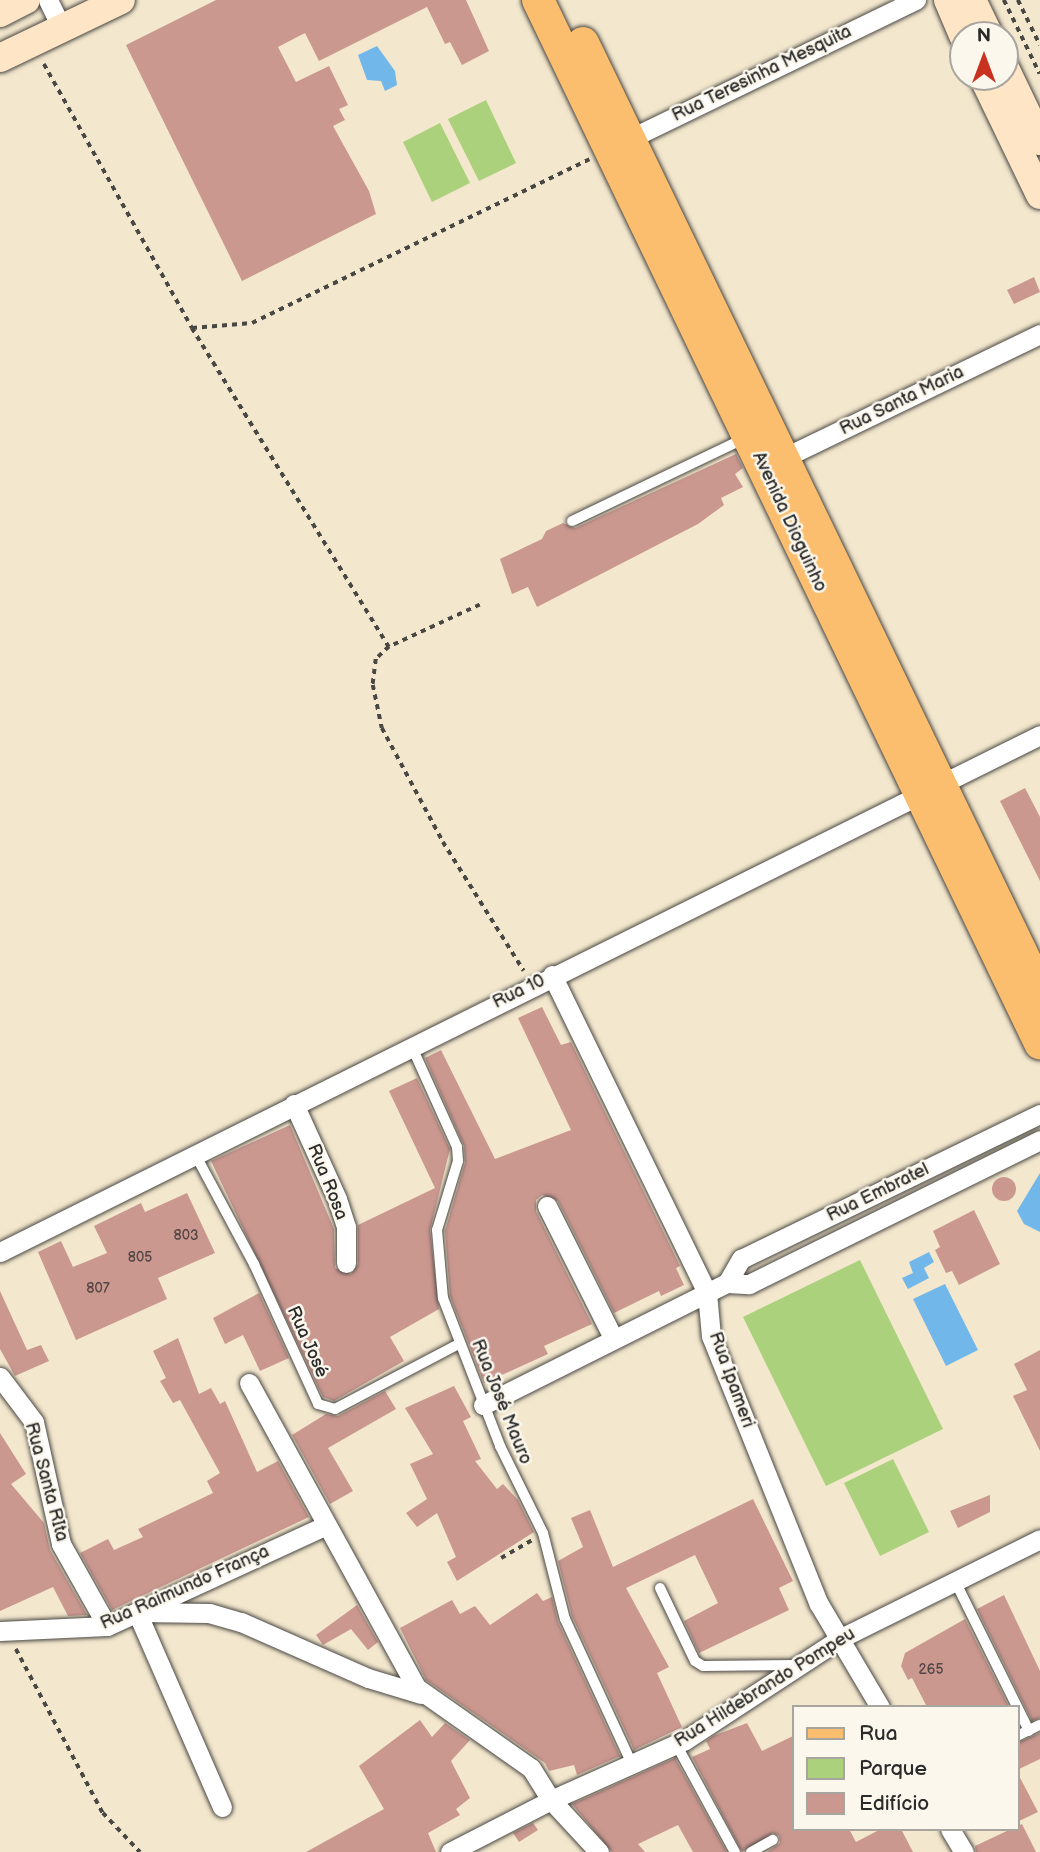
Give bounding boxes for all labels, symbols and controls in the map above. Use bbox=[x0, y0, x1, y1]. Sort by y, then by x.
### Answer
street label: Rua Teresinha Mesquita bbox=[668, 21, 856, 127]
north arrow bbox=[949, 21, 1019, 91]
text: N bbox=[977, 25, 991, 48]
street label: Rua Santa Maria bbox=[836, 362, 968, 440]
street label: Avenida Dioguinho bbox=[747, 449, 831, 595]
street label: Rua 10 bbox=[489, 970, 549, 1014]
street label: Rua Rosa bbox=[302, 1141, 352, 1223]
street label: Rua Embratel bbox=[823, 1159, 933, 1227]
house number: 803 bbox=[173, 1228, 199, 1244]
house number: 805 bbox=[128, 1250, 152, 1266]
house number: 807 bbox=[86, 1281, 110, 1297]
street label: Rua José bbox=[281, 1302, 333, 1382]
street label: Rua Ipameri bbox=[704, 1329, 758, 1431]
street label: Rua José Mauro bbox=[466, 1336, 536, 1468]
street label: Rua Santa RIta bbox=[20, 1420, 72, 1544]
street label: Rua Raimundo França bbox=[97, 1541, 273, 1635]
street label: Rua Hildebrando Pompeu bbox=[671, 1623, 859, 1753]
house number: 265 bbox=[919, 1662, 943, 1678]
legend bbox=[792, 1705, 1019, 1831]
text: Rua bbox=[859, 1721, 898, 1746]
text: Parque bbox=[859, 1756, 927, 1781]
text: Edifício bbox=[859, 1791, 929, 1816]

